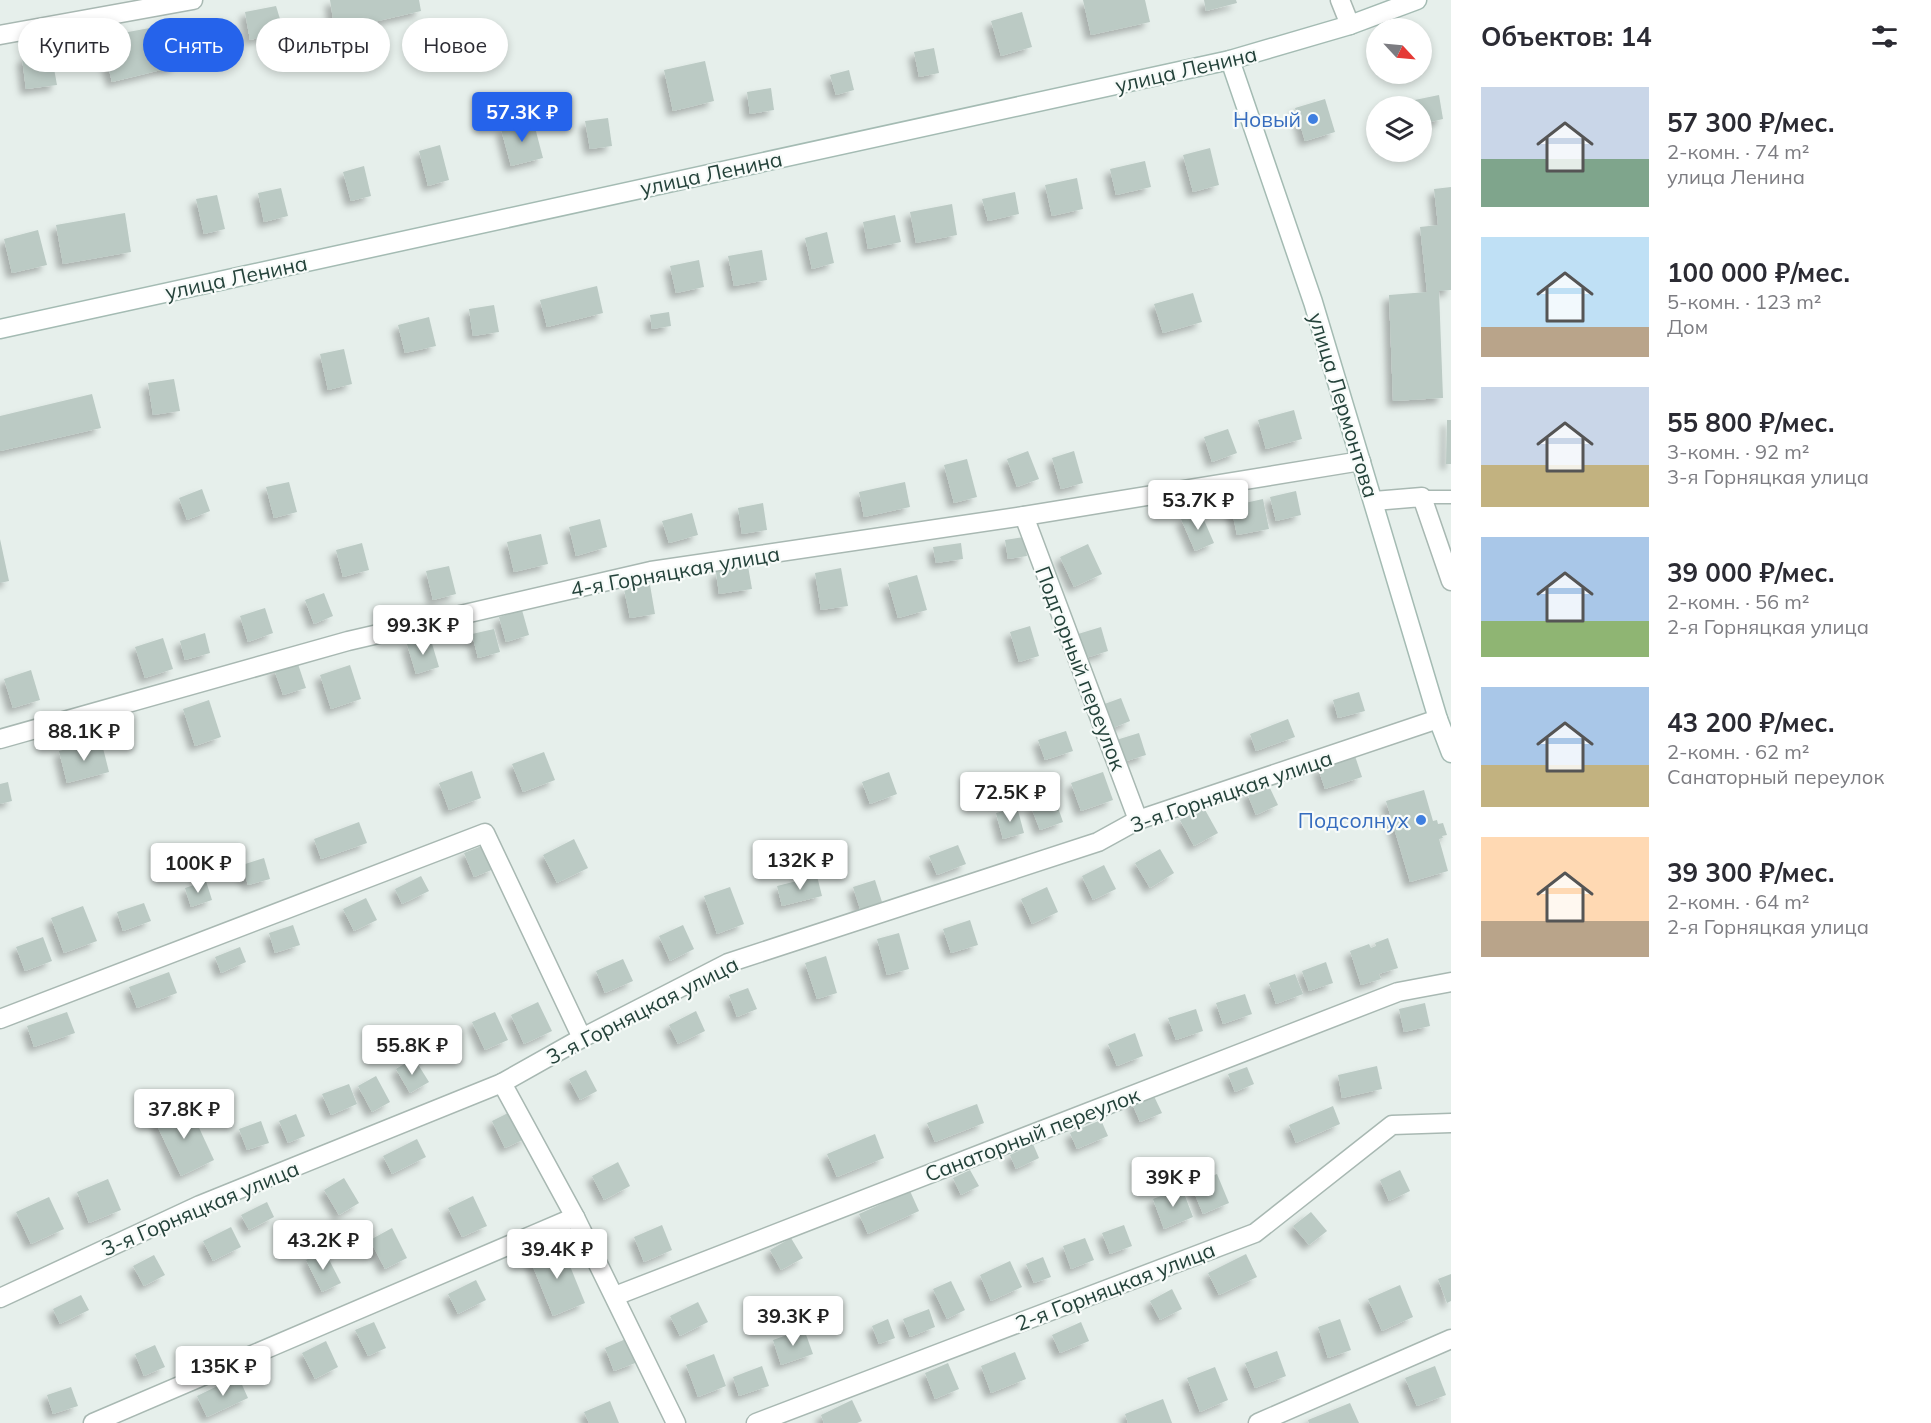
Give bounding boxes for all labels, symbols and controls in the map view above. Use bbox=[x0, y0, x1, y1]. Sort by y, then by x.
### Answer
chip: Купить bbox=[18, 18, 131, 72]
chip: Снять bbox=[143, 18, 244, 72]
chip: Фильтры bbox=[256, 18, 390, 72]
chip: Новое bbox=[402, 18, 508, 72]
north arrow bbox=[1366, 18, 1432, 84]
map controls bbox=[1366, 18, 1432, 162]
text: Объектов: 14 bbox=[1481, 20, 1652, 53]
icon: filters bbox=[1868, 20, 1901, 53]
street label: улица Ленина bbox=[1113, 40, 1259, 98]
pin: 57.3K ₽ bbox=[467, 92, 577, 143]
button: layers bbox=[1366, 96, 1432, 162]
text: 57.3K ₽ bbox=[486, 99, 558, 124]
place label: Новый bbox=[1233, 106, 1301, 132]
text: 57 300 ₽/мес. bbox=[1667, 106, 1834, 139]
icon: home bbox=[1529, 111, 1601, 183]
marker: Новый bbox=[1306, 112, 1320, 126]
text: 2-комн. · 74 m² bbox=[1667, 139, 1809, 164]
street label: улица Ленина bbox=[638, 145, 784, 201]
text: улица Ленина bbox=[1667, 164, 1805, 189]
street label: улица Ленина bbox=[163, 249, 309, 305]
text: 100 000 ₽/мес. bbox=[1667, 256, 1850, 289]
icon: home bbox=[1529, 261, 1601, 333]
text: 5-комн. · 123 m² bbox=[1667, 289, 1821, 314]
street label: улица Лермонтова bbox=[1303, 309, 1385, 501]
text: Дом bbox=[1667, 314, 1708, 339]
text: 55 800 ₽/мес. bbox=[1667, 406, 1834, 439]
icon: home bbox=[1529, 411, 1601, 483]
text: 3-комн. · 92 m² bbox=[1667, 439, 1809, 464]
text: 3-я Горняцкая улица bbox=[1667, 464, 1869, 489]
pin: 53.7K ₽ bbox=[1143, 480, 1253, 531]
text: 53.7K ₽ bbox=[1162, 487, 1234, 512]
street label: 4-я Горняцкая улица bbox=[568, 540, 782, 602]
text: 39 000 ₽/мес. bbox=[1667, 556, 1834, 589]
icon: home bbox=[1529, 561, 1601, 633]
street label: Подгорный переулок bbox=[1030, 562, 1132, 774]
text: 2-комн. · 56 m² bbox=[1667, 589, 1809, 614]
pin: 99.3K ₽ bbox=[368, 605, 478, 656]
text: 99.3K ₽ bbox=[387, 612, 459, 637]
text: 2-я Горняцкая улица bbox=[1667, 614, 1869, 639]
text: 43 200 ₽/мес. bbox=[1667, 706, 1834, 739]
pin: 88.1K ₽ bbox=[29, 711, 139, 762]
icon: home bbox=[1529, 711, 1601, 783]
text: 88.1K ₽ bbox=[48, 718, 120, 743]
text: 2-комн. · 62 m² bbox=[1667, 739, 1809, 764]
street label: 3-я Горняцкая улица bbox=[1127, 744, 1335, 838]
text: Санаторный переулок bbox=[1667, 764, 1884, 789]
pin: 72.5K ₽ bbox=[955, 772, 1065, 823]
text: 72.5K ₽ bbox=[974, 779, 1046, 804]
place label: Подсолнух bbox=[1298, 807, 1410, 833]
marker: Подсолнух bbox=[1414, 813, 1428, 827]
pin: 132K ₽ bbox=[751, 840, 849, 891]
pin: 100K ₽ bbox=[149, 843, 247, 894]
text: 132K ₽ bbox=[767, 847, 833, 872]
text: 100K ₽ bbox=[165, 850, 231, 875]
text: 39 300 ₽/мес. bbox=[1667, 856, 1834, 889]
icon: home bbox=[1529, 861, 1601, 933]
text: 2-комн. · 64 m² bbox=[1667, 889, 1809, 914]
text: 2-я Горняцкая улица bbox=[1667, 914, 1869, 939]
street label: 3-я Горняцкая улица bbox=[542, 950, 742, 1070]
pin: 55.8K ₽ bbox=[357, 1025, 467, 1076]
text: 55.8K ₽ bbox=[376, 1032, 448, 1057]
street label: Санаторный переулок bbox=[921, 1081, 1144, 1187]
pin: 37.8K ₽ bbox=[129, 1089, 239, 1140]
text: 37.8K ₽ bbox=[148, 1096, 220, 1121]
street label: 3-я Горняцкая улица bbox=[97, 1155, 303, 1261]
pin: 39K ₽ bbox=[1131, 1157, 1215, 1208]
text: 39K ₽ bbox=[1146, 1164, 1200, 1189]
pin: 43.2K ₽ bbox=[268, 1220, 378, 1271]
text: 43.2K ₽ bbox=[287, 1227, 359, 1252]
pin: 39.4K ₽ bbox=[502, 1229, 612, 1280]
text: 39.4K ₽ bbox=[521, 1236, 593, 1261]
street label: 2-я Горняцкая улица bbox=[1011, 1236, 1219, 1336]
pin: 39.3K ₽ bbox=[738, 1296, 848, 1347]
text: 39.3K ₽ bbox=[757, 1303, 829, 1328]
pin: 135K ₽ bbox=[174, 1346, 272, 1397]
text: 135K ₽ bbox=[190, 1353, 256, 1378]

